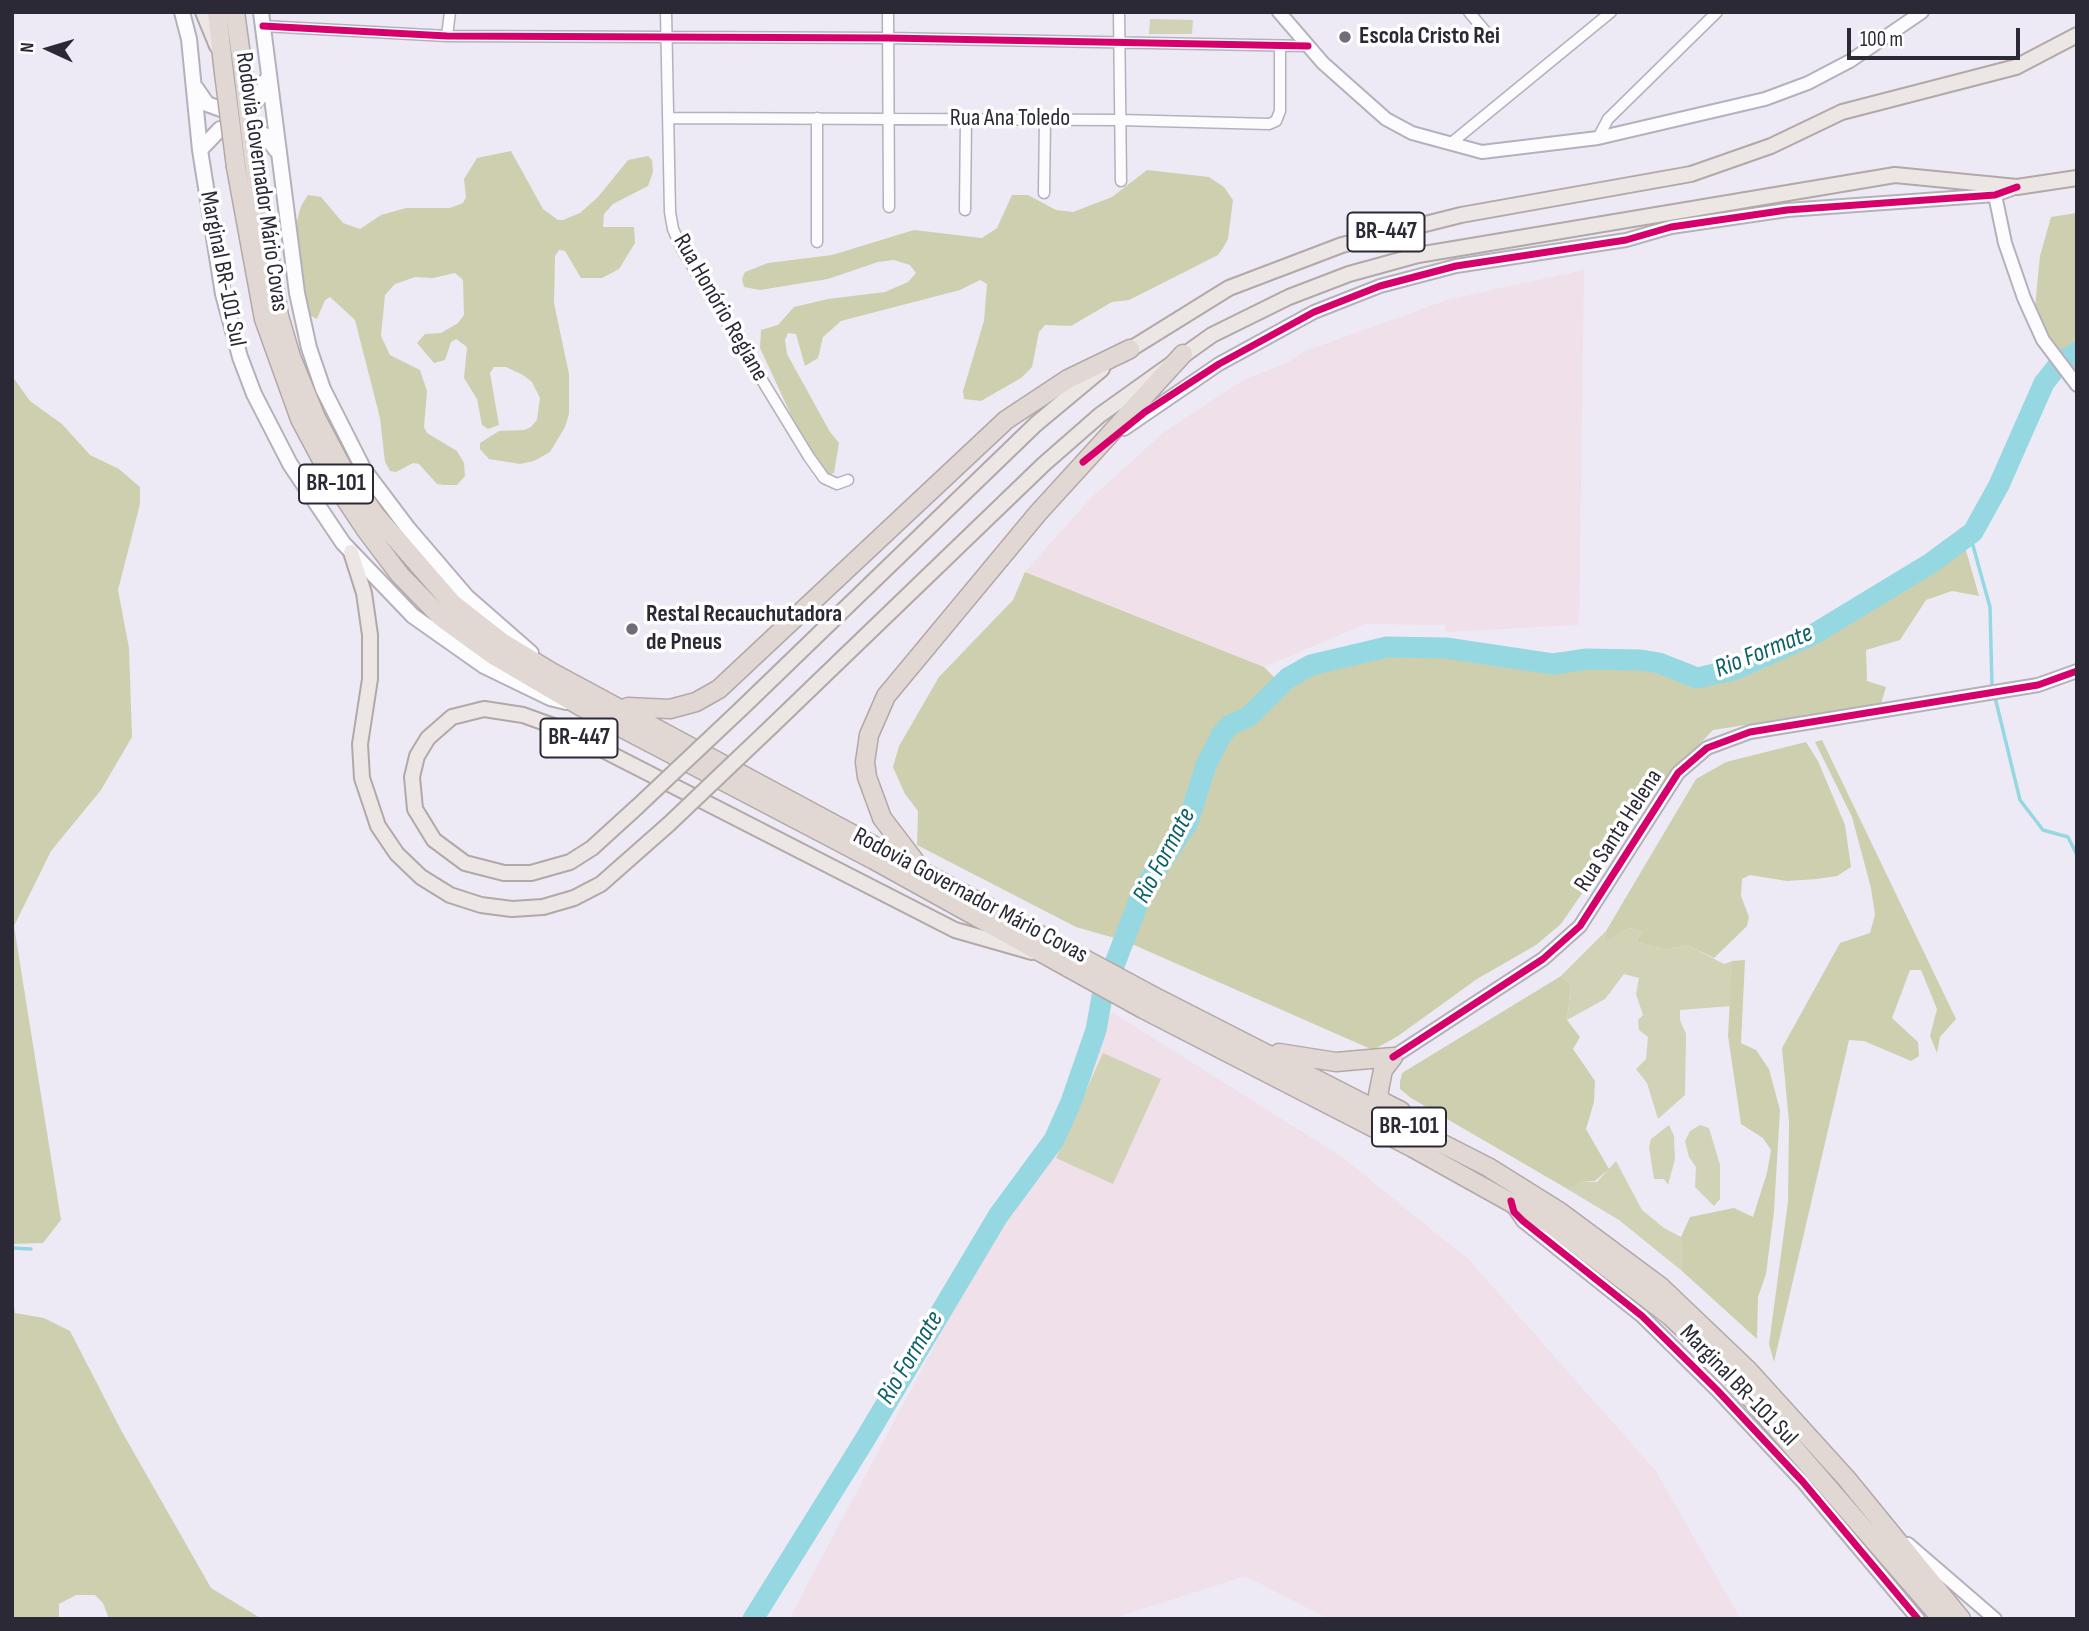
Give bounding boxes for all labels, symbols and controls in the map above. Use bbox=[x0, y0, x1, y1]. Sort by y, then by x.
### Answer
north arrow bbox=[14, 14, 84, 84]
scale bar bbox=[1851, 14, 2024, 58]
place label: Escola Cristo Rei bbox=[1359, 23, 1500, 51]
text: 100 m bbox=[1860, 27, 1903, 52]
marker: Escola Cristo Rei bbox=[1337, 29, 1353, 45]
text: N bbox=[16, 42, 39, 53]
street label: Rodovia Governador Mário Covas bbox=[229, 50, 293, 314]
street label: Rua Ana Toledo bbox=[950, 105, 1070, 133]
street label: Marginal BR-101 Sul bbox=[193, 189, 251, 349]
road number: BR-447 bbox=[1348, 213, 1424, 252]
street label: Rua Honório Regiane bbox=[666, 229, 774, 387]
road number: BR-101 bbox=[299, 464, 373, 504]
place label: Restal Recauchutadora de Pneus bbox=[646, 601, 842, 657]
water label: Rio Formate bbox=[1710, 618, 1818, 686]
marker: Restal Recauchutadora de Pneus bbox=[624, 621, 640, 637]
road number: BR-447 bbox=[540, 718, 618, 758]
street label: Rua Santa Helena bbox=[1569, 765, 1669, 897]
water label: Rio Formate bbox=[1127, 803, 1203, 909]
street label: Rodovia Governador Mário Covas bbox=[848, 822, 1092, 970]
road number: BR-101 bbox=[1372, 1108, 1446, 1146]
water label: Rio Formate bbox=[871, 1306, 951, 1410]
street label: Marginal BR-101 Sul bbox=[1673, 1319, 1803, 1453]

